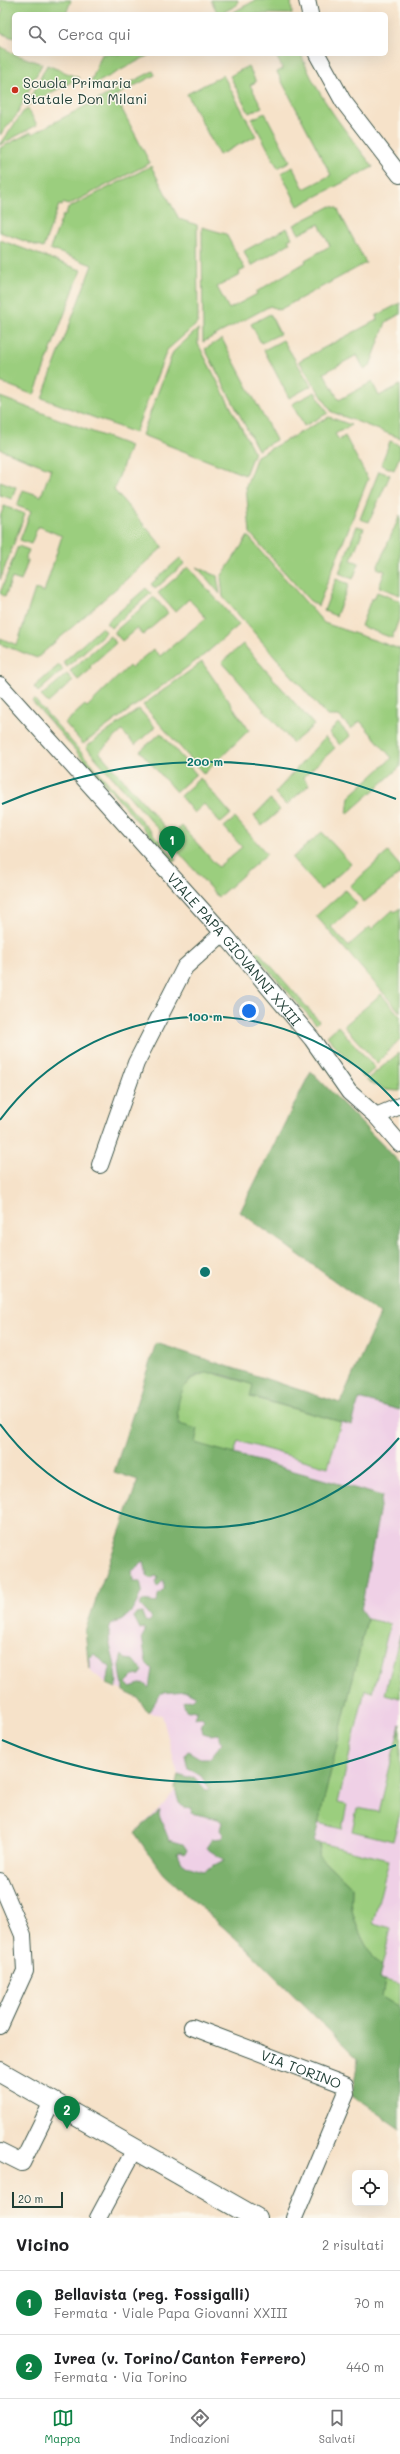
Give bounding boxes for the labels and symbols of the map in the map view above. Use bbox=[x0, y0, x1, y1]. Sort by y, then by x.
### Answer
place label: Scuola Primaria Statale Don Milani bbox=[23, 73, 147, 108]
marker: Scuola Primaria Statale Don Milani bbox=[10, 85, 20, 95]
text: 200 m bbox=[187, 753, 223, 769]
pin: 1 bbox=[159, 826, 185, 859]
street label: VIALE PAPA GIOVANNI XXIII bbox=[163, 868, 306, 1029]
your location bbox=[239, 1001, 259, 1021]
text: 100 m bbox=[188, 1008, 222, 1024]
centre of rings bbox=[198, 1265, 212, 1279]
street label: VIA TORINO bbox=[258, 2045, 344, 2092]
pin: 2 bbox=[54, 2096, 80, 2129]
scale bar bbox=[12, 2190, 63, 2209]

